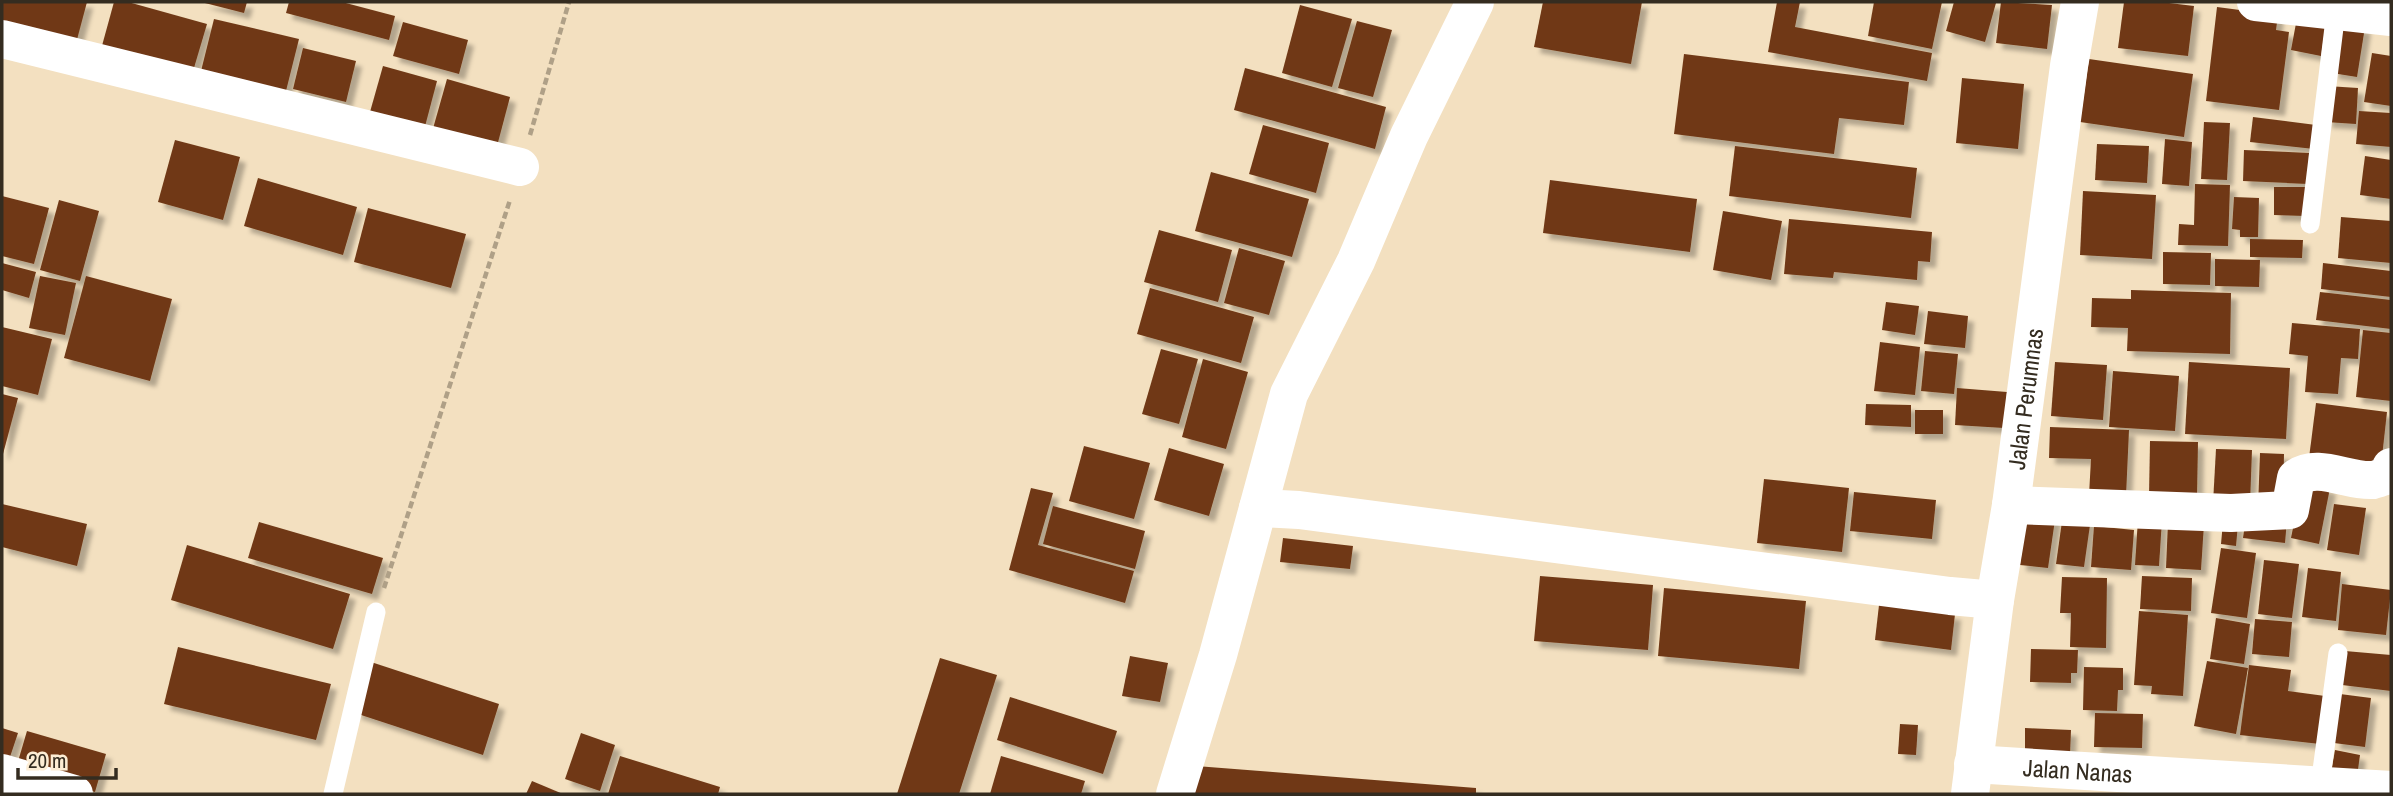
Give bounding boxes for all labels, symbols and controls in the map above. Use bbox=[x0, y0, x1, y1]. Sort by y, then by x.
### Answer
street label: Jalan Perumnas bbox=[2000, 326, 2050, 472]
scale bar bbox=[18, 736, 116, 780]
text: 20 m bbox=[28, 746, 66, 775]
street label: Jalan Nanas bbox=[2022, 751, 2133, 790]

